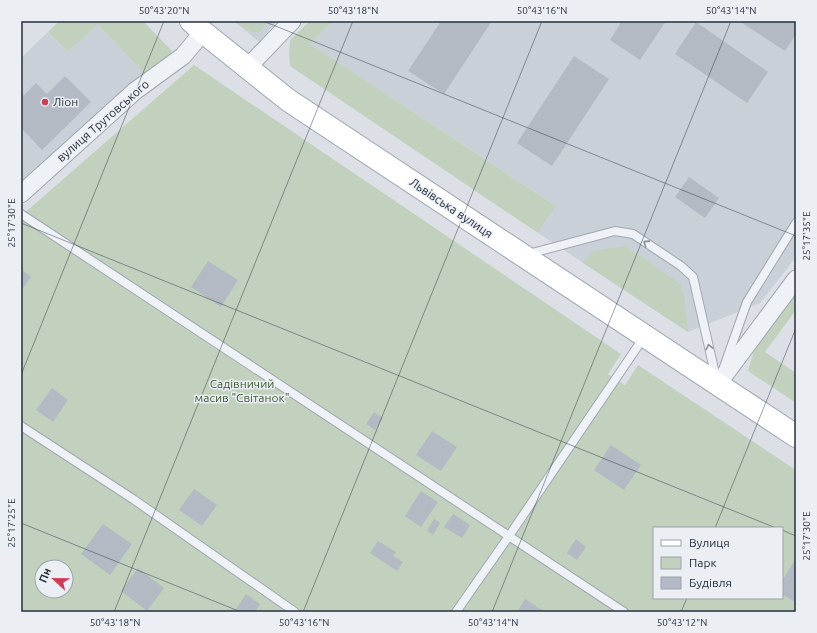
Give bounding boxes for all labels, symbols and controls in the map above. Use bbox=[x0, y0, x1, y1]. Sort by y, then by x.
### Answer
text: 50°43'20"N bbox=[139, 5, 189, 16]
text: 50°43'18"N bbox=[328, 5, 378, 16]
text: 50°43'16"N bbox=[517, 5, 567, 16]
text: 50°43'14"N bbox=[706, 5, 756, 16]
street label: вулиця Трутовського bbox=[54, 77, 151, 164]
place label: Ліон bbox=[53, 95, 78, 108]
marker: Ліон bbox=[40, 97, 50, 107]
street label: Львівська вулиця bbox=[407, 175, 495, 240]
text: 25°17'30"E bbox=[6, 198, 17, 248]
text: 25°17'35"E bbox=[801, 211, 812, 261]
one-way arrow bbox=[643, 240, 650, 248]
one-way arrow bbox=[705, 344, 713, 350]
park label: Садівничий масив "Світанок" bbox=[194, 377, 290, 404]
text: 25°17'25"E bbox=[6, 498, 17, 548]
text: 25°17'30"E bbox=[801, 511, 812, 561]
legend bbox=[653, 527, 783, 599]
text: Вулиця bbox=[689, 536, 730, 549]
text: Парк bbox=[689, 556, 717, 569]
north arrow bbox=[34, 559, 74, 599]
text: Пн bbox=[36, 566, 53, 584]
text: Будівля bbox=[689, 576, 732, 589]
text: 50°43'18"N bbox=[90, 617, 140, 628]
text: 50°43'16"N bbox=[279, 617, 329, 628]
text: 50°43'14"N bbox=[468, 617, 518, 628]
text: 50°43'12"N bbox=[657, 617, 707, 628]

